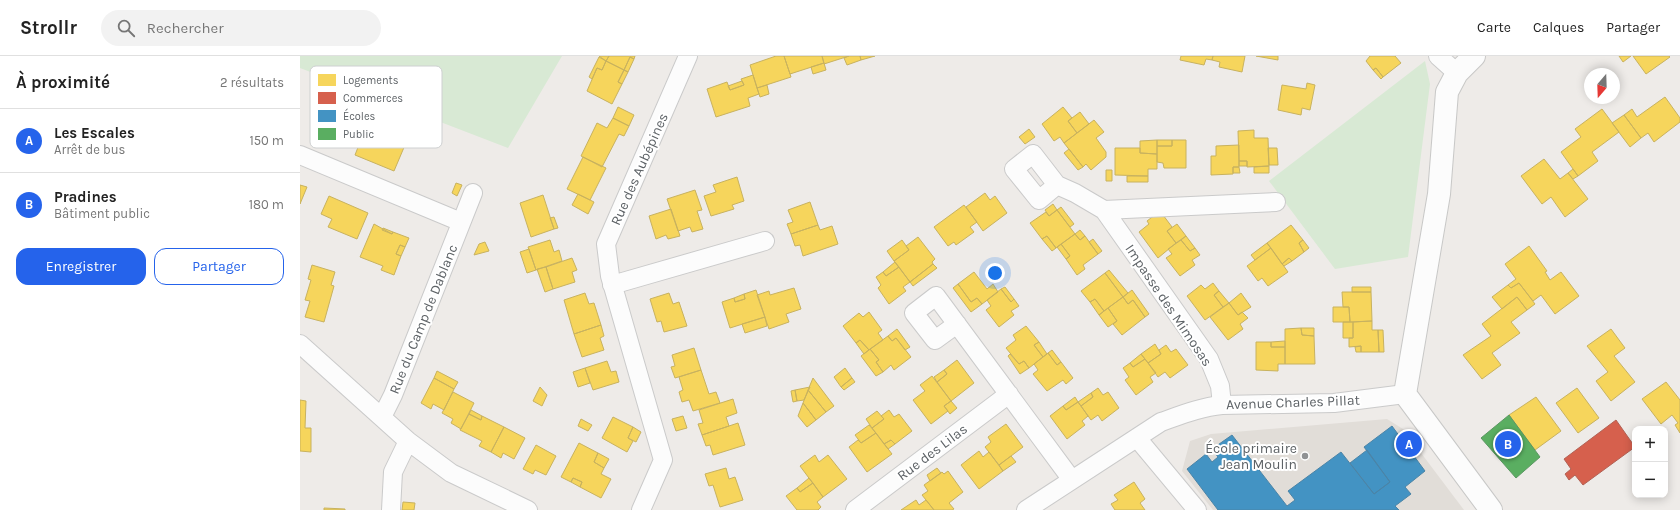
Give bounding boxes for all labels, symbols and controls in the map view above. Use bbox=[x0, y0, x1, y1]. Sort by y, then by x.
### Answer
search box bbox=[101, 10, 381, 46]
text: Strollr bbox=[20, 17, 77, 39]
icon: search bbox=[115, 17, 137, 39]
text: Rechercher bbox=[147, 19, 224, 37]
text: Carte bbox=[1477, 19, 1511, 36]
text: Calques bbox=[1533, 19, 1584, 36]
text: Partager bbox=[1606, 19, 1660, 36]
legend bbox=[310, 66, 442, 148]
north arrow bbox=[1584, 68, 1620, 104]
text: À proximité bbox=[16, 72, 110, 92]
text: Logements bbox=[343, 74, 399, 87]
text: 2 résultats bbox=[220, 75, 284, 90]
text: Commerces bbox=[343, 92, 403, 105]
text: Écoles bbox=[343, 108, 376, 123]
street label: Rue des Aubépines bbox=[607, 110, 672, 228]
text: Les Escales bbox=[54, 124, 135, 142]
text: Public bbox=[343, 128, 375, 141]
text: A bbox=[25, 133, 33, 148]
text: 150 m bbox=[249, 133, 284, 148]
text: Arrêt de bus bbox=[54, 142, 125, 157]
text: Pradines bbox=[54, 188, 117, 206]
text: B bbox=[25, 197, 33, 212]
text: 180 m bbox=[249, 197, 284, 212]
text: Bâtiment public bbox=[54, 206, 150, 221]
street label: Impasse des Mimosas bbox=[1121, 241, 1216, 370]
street label: Rue du Camp de Dablanc bbox=[386, 242, 461, 397]
button: Enregistrer bbox=[16, 248, 146, 285]
button: Partager bbox=[154, 248, 284, 285]
your location bbox=[985, 263, 1005, 283]
street label: Avenue Charles Pillat bbox=[1226, 392, 1360, 413]
street label: Rue des Lilas bbox=[894, 421, 971, 484]
map controls bbox=[1632, 426, 1668, 498]
button: + bbox=[1632, 426, 1668, 462]
pin: A bbox=[1396, 429, 1422, 459]
pin: B bbox=[1495, 429, 1521, 459]
place label: École primaire Jean Moulin bbox=[1205, 439, 1297, 473]
marker: École primaire Jean Moulin bbox=[1300, 451, 1310, 461]
button: − bbox=[1632, 462, 1668, 498]

